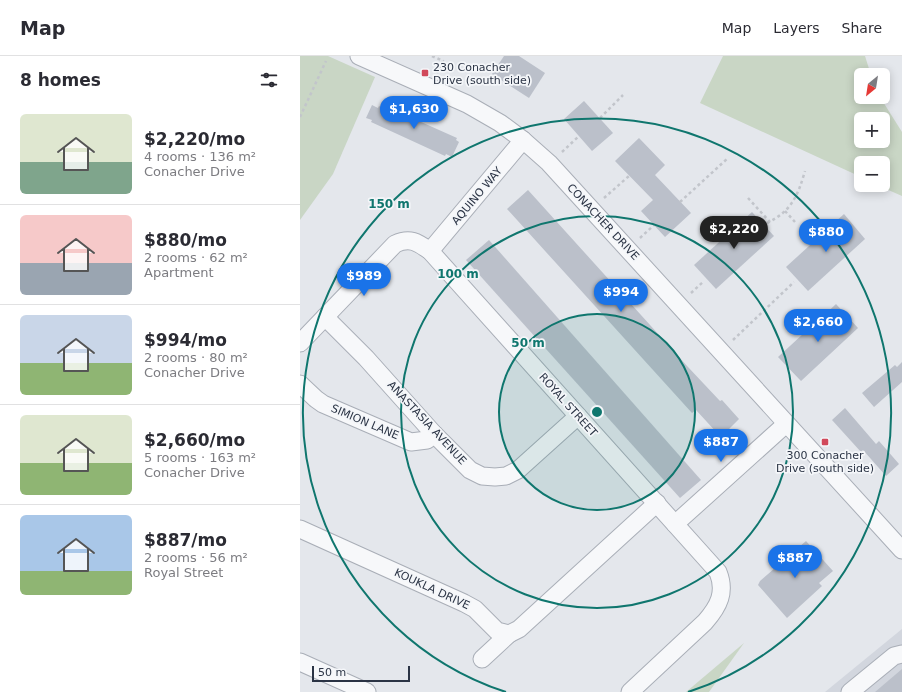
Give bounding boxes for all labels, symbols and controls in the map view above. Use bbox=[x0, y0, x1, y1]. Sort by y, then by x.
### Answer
text: Map bbox=[20, 17, 65, 39]
text: Map bbox=[722, 20, 751, 36]
text: Layers bbox=[773, 20, 820, 36]
text: Share bbox=[842, 20, 882, 36]
place label: 230 Conacher Drive (south side) bbox=[433, 61, 531, 87]
marker: 230 Conacher Drive (south side) bbox=[420, 68, 430, 78]
north arrow bbox=[854, 68, 890, 104]
map controls bbox=[854, 68, 890, 192]
icon: filters bbox=[258, 69, 280, 91]
text: 8 homes bbox=[20, 70, 101, 90]
pin: $1,630 bbox=[381, 96, 447, 130]
text: $1,630 bbox=[389, 101, 439, 116]
button: + bbox=[854, 112, 890, 148]
text: $2,220/mo bbox=[144, 129, 245, 149]
icon: home bbox=[52, 130, 100, 178]
text: 4 rooms · 136 m² bbox=[144, 149, 256, 164]
button: − bbox=[854, 156, 890, 192]
text: Conacher Drive bbox=[144, 164, 245, 179]
street label: AQUINO WAY bbox=[449, 164, 505, 228]
street label: CONACHER DRIVE bbox=[564, 181, 642, 263]
text: 150 m bbox=[368, 197, 410, 211]
pin: $2,220 bbox=[701, 216, 767, 250]
pin: $880 bbox=[802, 219, 850, 253]
text: $2,220 bbox=[709, 221, 759, 236]
text: $880 bbox=[808, 224, 844, 239]
text: $880/mo bbox=[144, 230, 227, 250]
icon: home bbox=[52, 231, 100, 279]
text: 2 rooms · 62 m² bbox=[144, 250, 248, 265]
pin: $989 bbox=[340, 263, 388, 297]
text: Apartment bbox=[144, 265, 214, 280]
text: 100 m bbox=[437, 267, 479, 281]
text: $989 bbox=[346, 268, 382, 283]
pin: $994 bbox=[597, 279, 645, 313]
text: $994 bbox=[603, 284, 639, 299]
pin: $2,660 bbox=[785, 309, 851, 343]
text: $2,660 bbox=[793, 314, 843, 329]
text: $994/mo bbox=[144, 330, 227, 350]
icon: home bbox=[52, 331, 100, 379]
text: 50 m bbox=[511, 336, 545, 350]
text: 2 rooms · 80 m² bbox=[144, 350, 248, 365]
text: Conacher Drive bbox=[144, 365, 245, 380]
street label: ROYAL STREET bbox=[536, 371, 600, 440]
street label: ANASTASIA AVENUE bbox=[385, 379, 469, 467]
street label: SIMION LANE bbox=[329, 402, 401, 442]
centre of rings bbox=[590, 405, 604, 419]
pin: $887 bbox=[697, 429, 745, 463]
text: $2,660/mo bbox=[144, 430, 245, 450]
icon: home bbox=[52, 431, 100, 479]
text: $887 bbox=[703, 434, 739, 449]
marker: 300 Conacher Drive (south side) bbox=[820, 437, 830, 447]
place label: 300 Conacher Drive (south side) bbox=[776, 449, 874, 475]
text: 5 rooms · 163 m² bbox=[144, 450, 256, 465]
text: Conacher Drive bbox=[144, 465, 245, 480]
text: $887/mo bbox=[144, 530, 227, 550]
icon: home bbox=[52, 531, 100, 579]
pin: $887 bbox=[771, 545, 819, 579]
text: 2 rooms · 56 m² bbox=[144, 550, 248, 565]
text: $887 bbox=[777, 550, 813, 565]
text: Royal Street bbox=[144, 565, 223, 580]
street label: KOUKLA DRIVE bbox=[392, 566, 472, 612]
scale bar bbox=[312, 664, 410, 683]
text: 50 m bbox=[318, 666, 346, 679]

